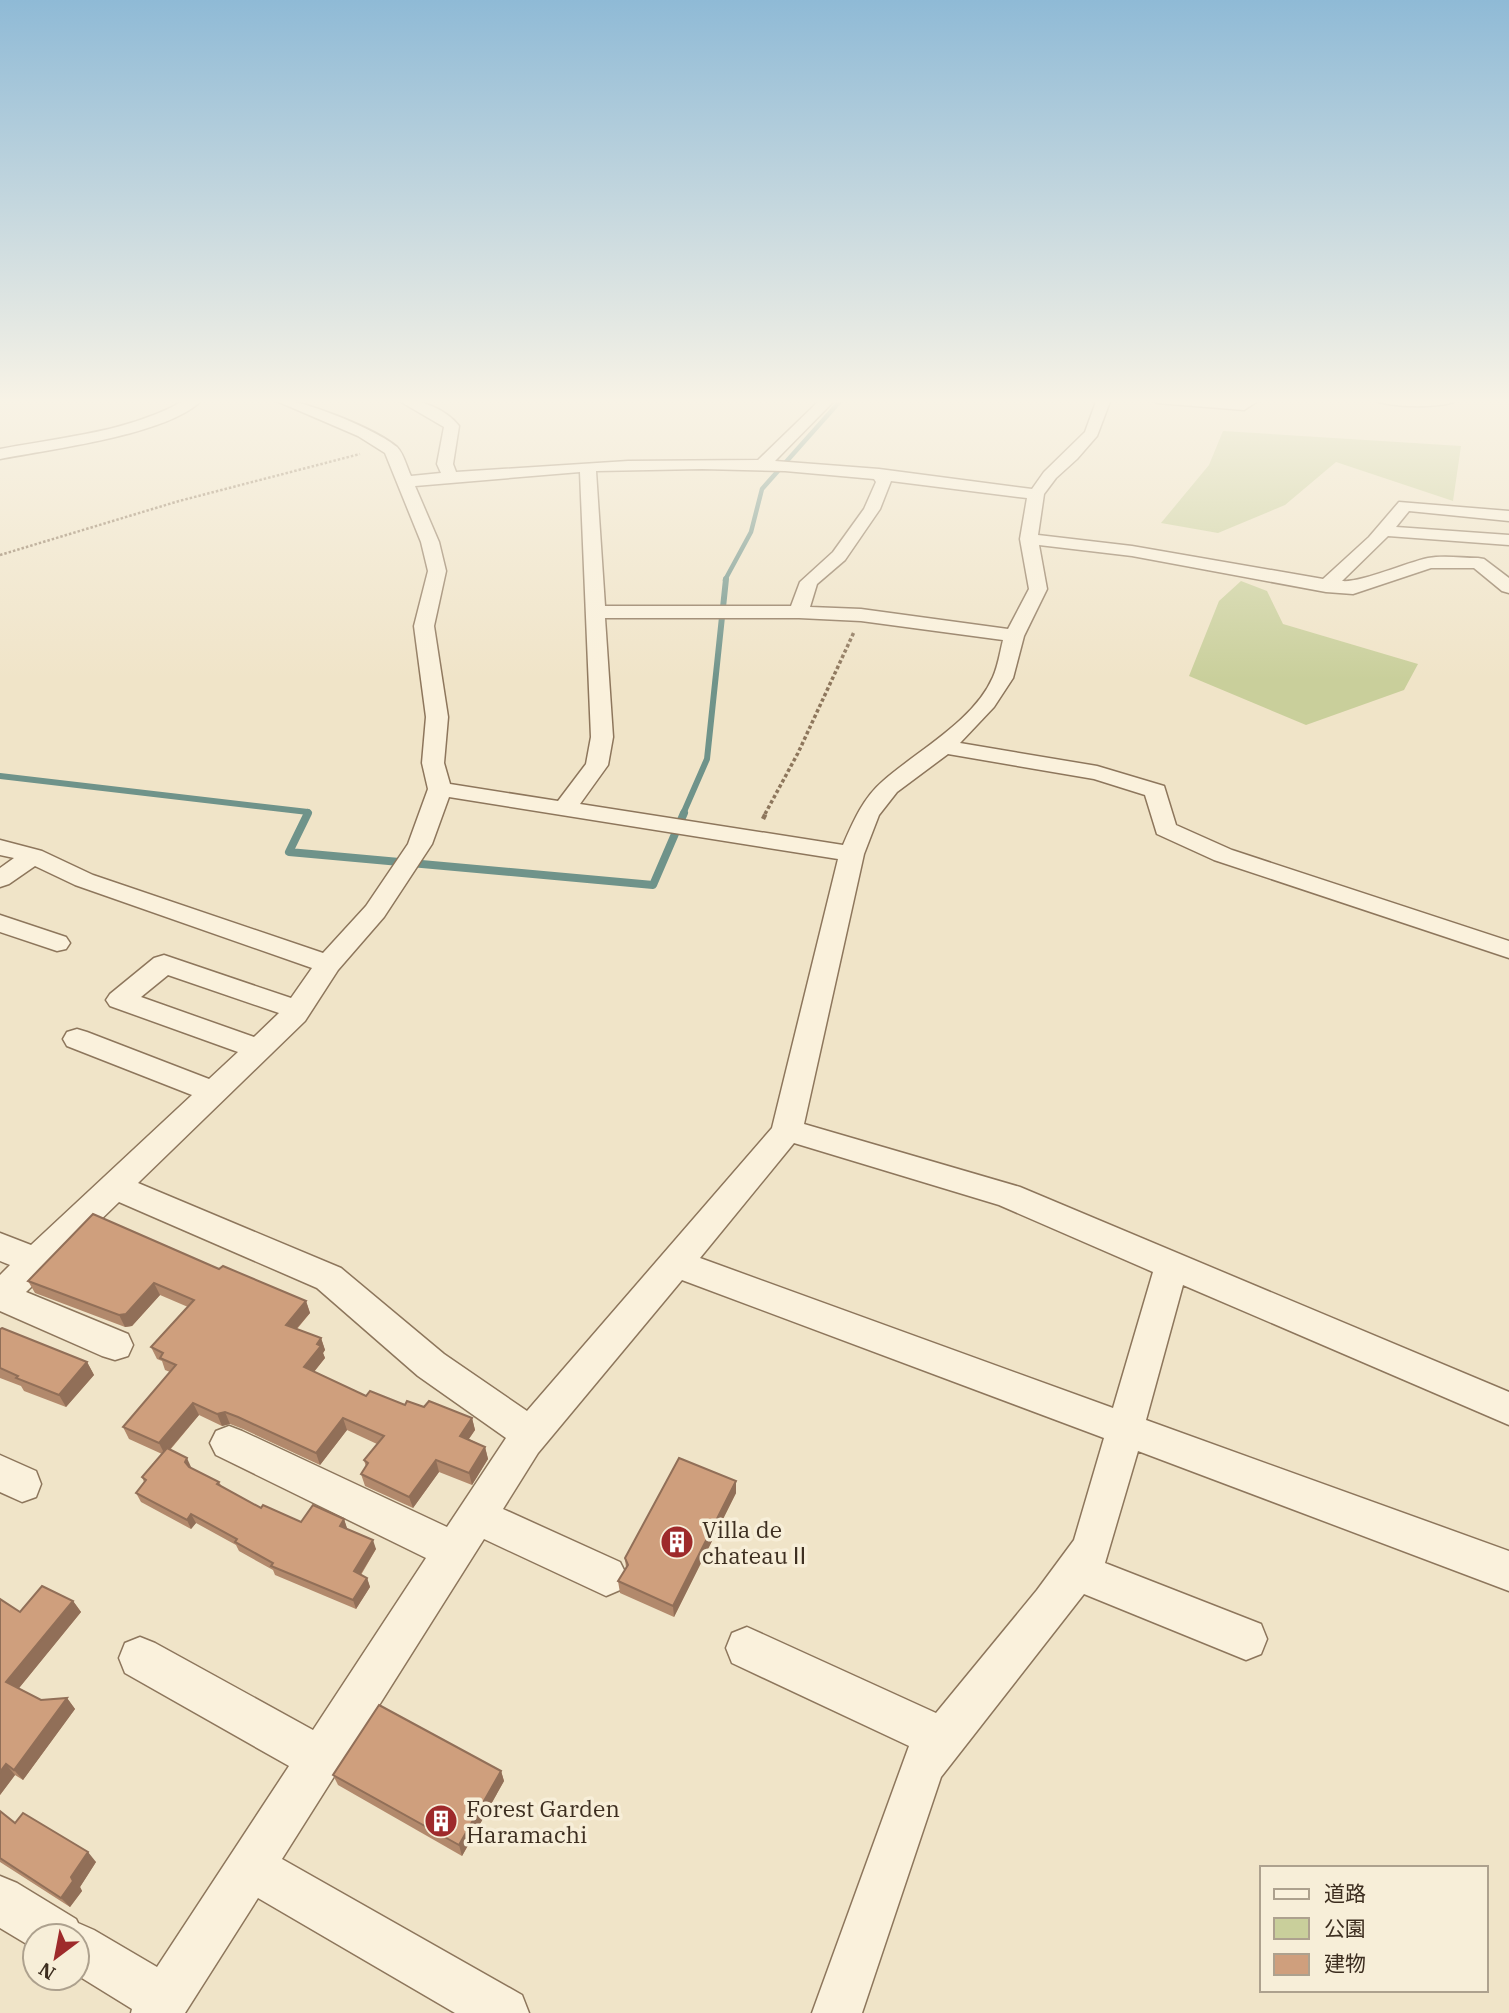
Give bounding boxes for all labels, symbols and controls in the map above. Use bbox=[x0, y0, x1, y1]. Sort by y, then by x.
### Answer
place label: Villa de chateauⅡ bbox=[702, 1514, 811, 1570]
building icon: Villa de chateauⅡ bbox=[658, 1523, 696, 1561]
place label: Forest Garden Haramachi bbox=[466, 1793, 620, 1849]
building icon: Forest Garden Haramachi bbox=[422, 1802, 460, 1840]
legend bbox=[1260, 1866, 1488, 1992]
text: 道路 bbox=[1324, 1879, 1366, 1907]
text: 公園 bbox=[1324, 1914, 1366, 1942]
north arrow bbox=[21, 1922, 91, 1992]
text: 建物 bbox=[1324, 1949, 1366, 1977]
text: N bbox=[34, 1957, 60, 1986]

